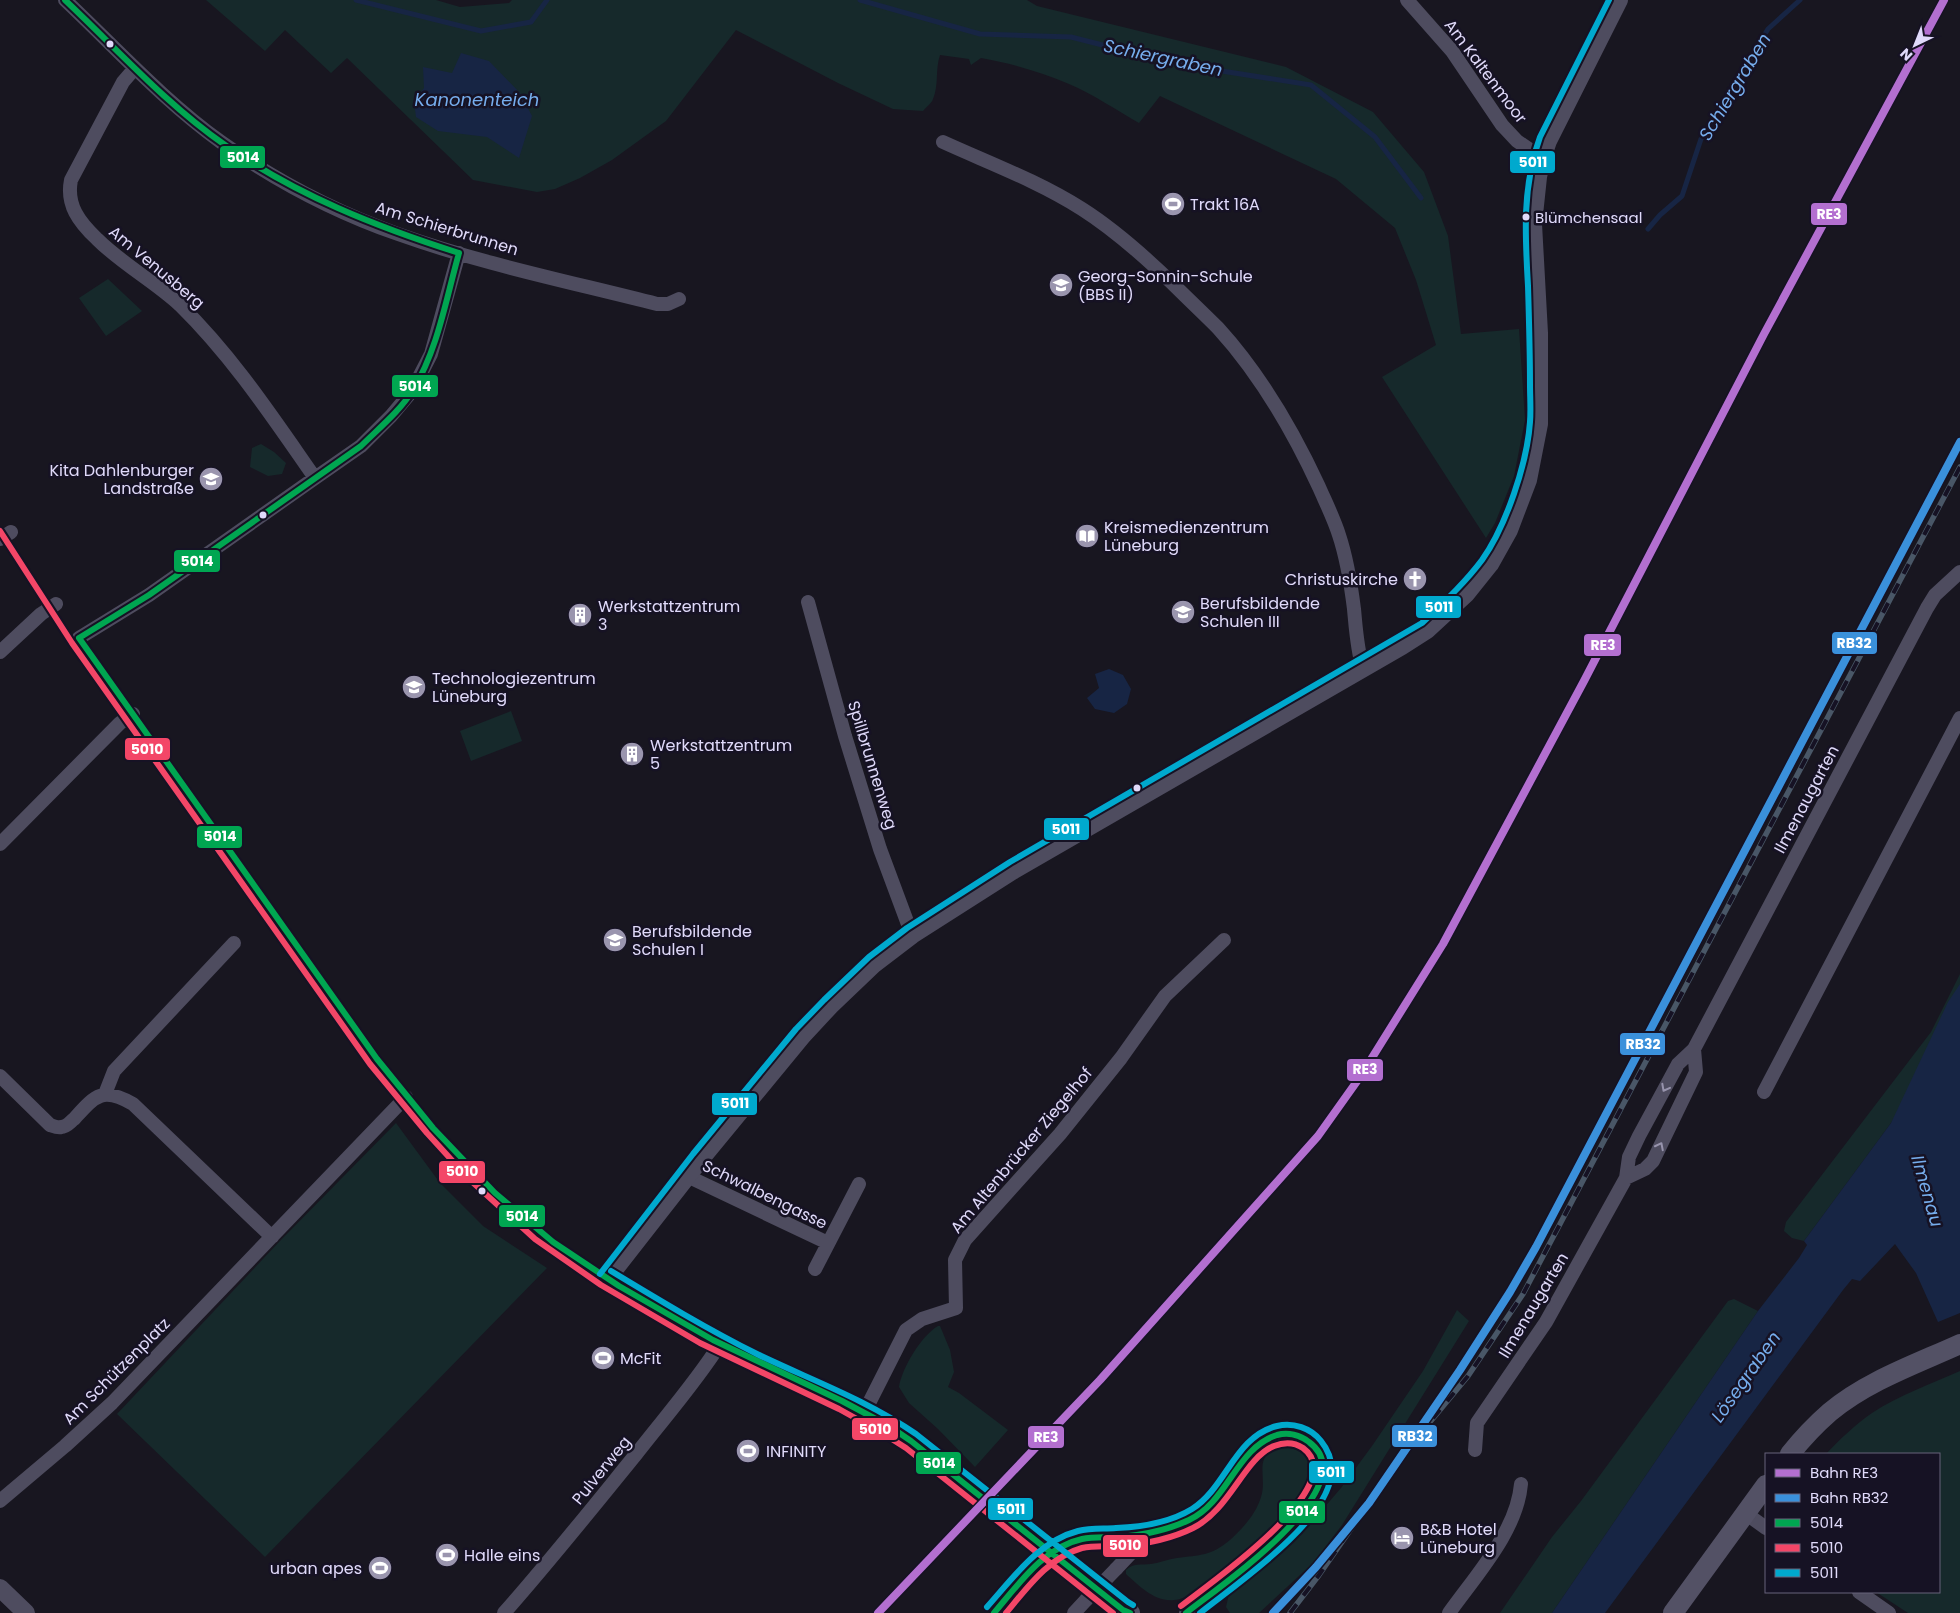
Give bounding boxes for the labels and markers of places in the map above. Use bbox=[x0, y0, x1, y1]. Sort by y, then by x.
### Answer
unlabelled marker bbox=[105, 39, 115, 49]
sports icon: Trakt 16A bbox=[1160, 191, 1186, 217]
place label: Trakt 16A bbox=[1190, 193, 1260, 216]
place label: Blümchensaal bbox=[1535, 207, 1642, 228]
marker: Blümchensaal bbox=[1521, 212, 1531, 222]
place label: Georg-Sonnin-Schule (BBS II) bbox=[1078, 265, 1253, 306]
school or university icon: Georg-Sonnin-Schule (BBS II) bbox=[1048, 272, 1074, 298]
place label: Kita Dahlenburger Landstraße bbox=[49, 459, 194, 500]
school or university icon: Kita Dahlenburger Landstraße bbox=[198, 466, 224, 492]
unlabelled marker bbox=[258, 510, 268, 520]
place label: Kreismedienzentrum Lüneburg bbox=[1104, 516, 1269, 557]
library icon: Kreismedienzentrum Lüneburg bbox=[1074, 523, 1100, 549]
church icon: Christuskirche bbox=[1402, 566, 1428, 592]
place label: Christuskirche bbox=[1285, 568, 1398, 591]
place label: Berufsbildende Schulen III bbox=[1200, 592, 1320, 633]
place label: Werkstattzentrum 3 bbox=[598, 595, 740, 636]
school or university icon: Berufsbildende Schulen III bbox=[1170, 599, 1196, 625]
building icon: Werkstattzentrum 3 bbox=[567, 602, 593, 628]
place label: Technologiezentrum Lüneburg bbox=[432, 667, 596, 708]
school or university icon: Technologiezentrum Lüneburg bbox=[401, 674, 427, 700]
place label: Werkstattzentrum 5 bbox=[650, 734, 792, 775]
building icon: Werkstattzentrum 5 bbox=[619, 741, 645, 767]
unlabelled marker bbox=[1132, 783, 1142, 793]
place label: Berufsbildende Schulen I bbox=[632, 920, 752, 961]
school or university icon: Berufsbildende Schulen I bbox=[602, 927, 628, 953]
unlabelled marker bbox=[477, 1186, 487, 1196]
sports icon: McFit bbox=[590, 1345, 616, 1371]
place label: McFit bbox=[620, 1347, 661, 1370]
sports icon: INFINITY bbox=[735, 1438, 761, 1464]
place label: INFINITY bbox=[766, 1440, 827, 1463]
place label: B&B Hotel Lüneburg bbox=[1420, 1518, 1497, 1559]
hotel icon: B&B Hotel Lüneburg bbox=[1389, 1525, 1415, 1551]
sports icon: Halle eins bbox=[434, 1542, 460, 1568]
place label: Halle eins bbox=[464, 1544, 540, 1567]
sports icon: urban apes bbox=[367, 1555, 393, 1581]
place label: urban apes bbox=[270, 1557, 362, 1580]

